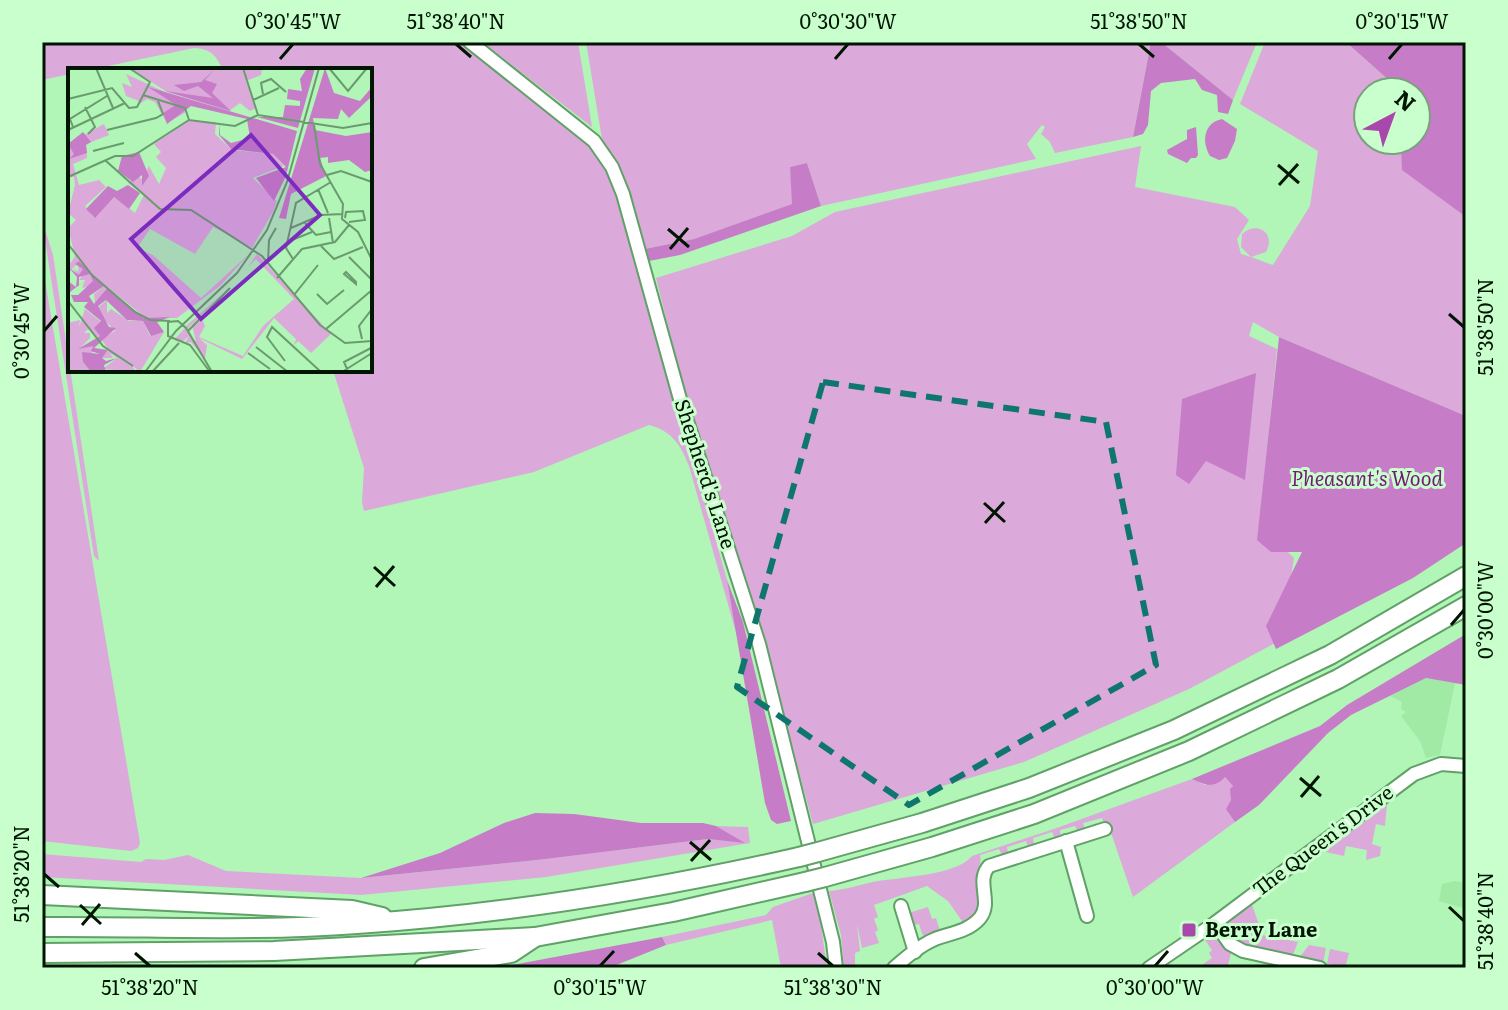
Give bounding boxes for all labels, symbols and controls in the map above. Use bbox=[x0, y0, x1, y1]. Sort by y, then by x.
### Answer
text: 0°30'45"W bbox=[245, 5, 341, 35]
text: 51°38'40"N bbox=[407, 5, 505, 35]
text: 0°30'30"W bbox=[799, 5, 897, 35]
text: 51°38'50"N bbox=[1090, 5, 1188, 35]
text: 0°30'15"W bbox=[1355, 5, 1449, 35]
inset map bbox=[68, 68, 372, 372]
north arrow bbox=[1352, 76, 1432, 156]
text: N bbox=[1388, 81, 1424, 118]
text: 51°38'50"N bbox=[1469, 278, 1499, 376]
text: 0°30'45"W bbox=[5, 283, 35, 379]
street label: Shepherd's Lane bbox=[669, 395, 745, 552]
park label: Pheasant's Wood bbox=[1291, 462, 1443, 492]
text: 0°30'00"W bbox=[1469, 561, 1499, 659]
street label: The Queen's Drive bbox=[1245, 776, 1399, 902]
text: 51°38'20"N bbox=[5, 825, 35, 923]
text: 51°38'40"N bbox=[1469, 872, 1499, 970]
place label: Berry Lane bbox=[1205, 913, 1317, 943]
marker: Berry Lane bbox=[1180, 921, 1198, 939]
text: 51°38'20"N bbox=[101, 971, 199, 1001]
text: 0°30'15"W bbox=[553, 971, 647, 1001]
text: 51°38'30"N bbox=[784, 971, 882, 1001]
text: 0°30'00"W bbox=[1106, 971, 1204, 1001]

